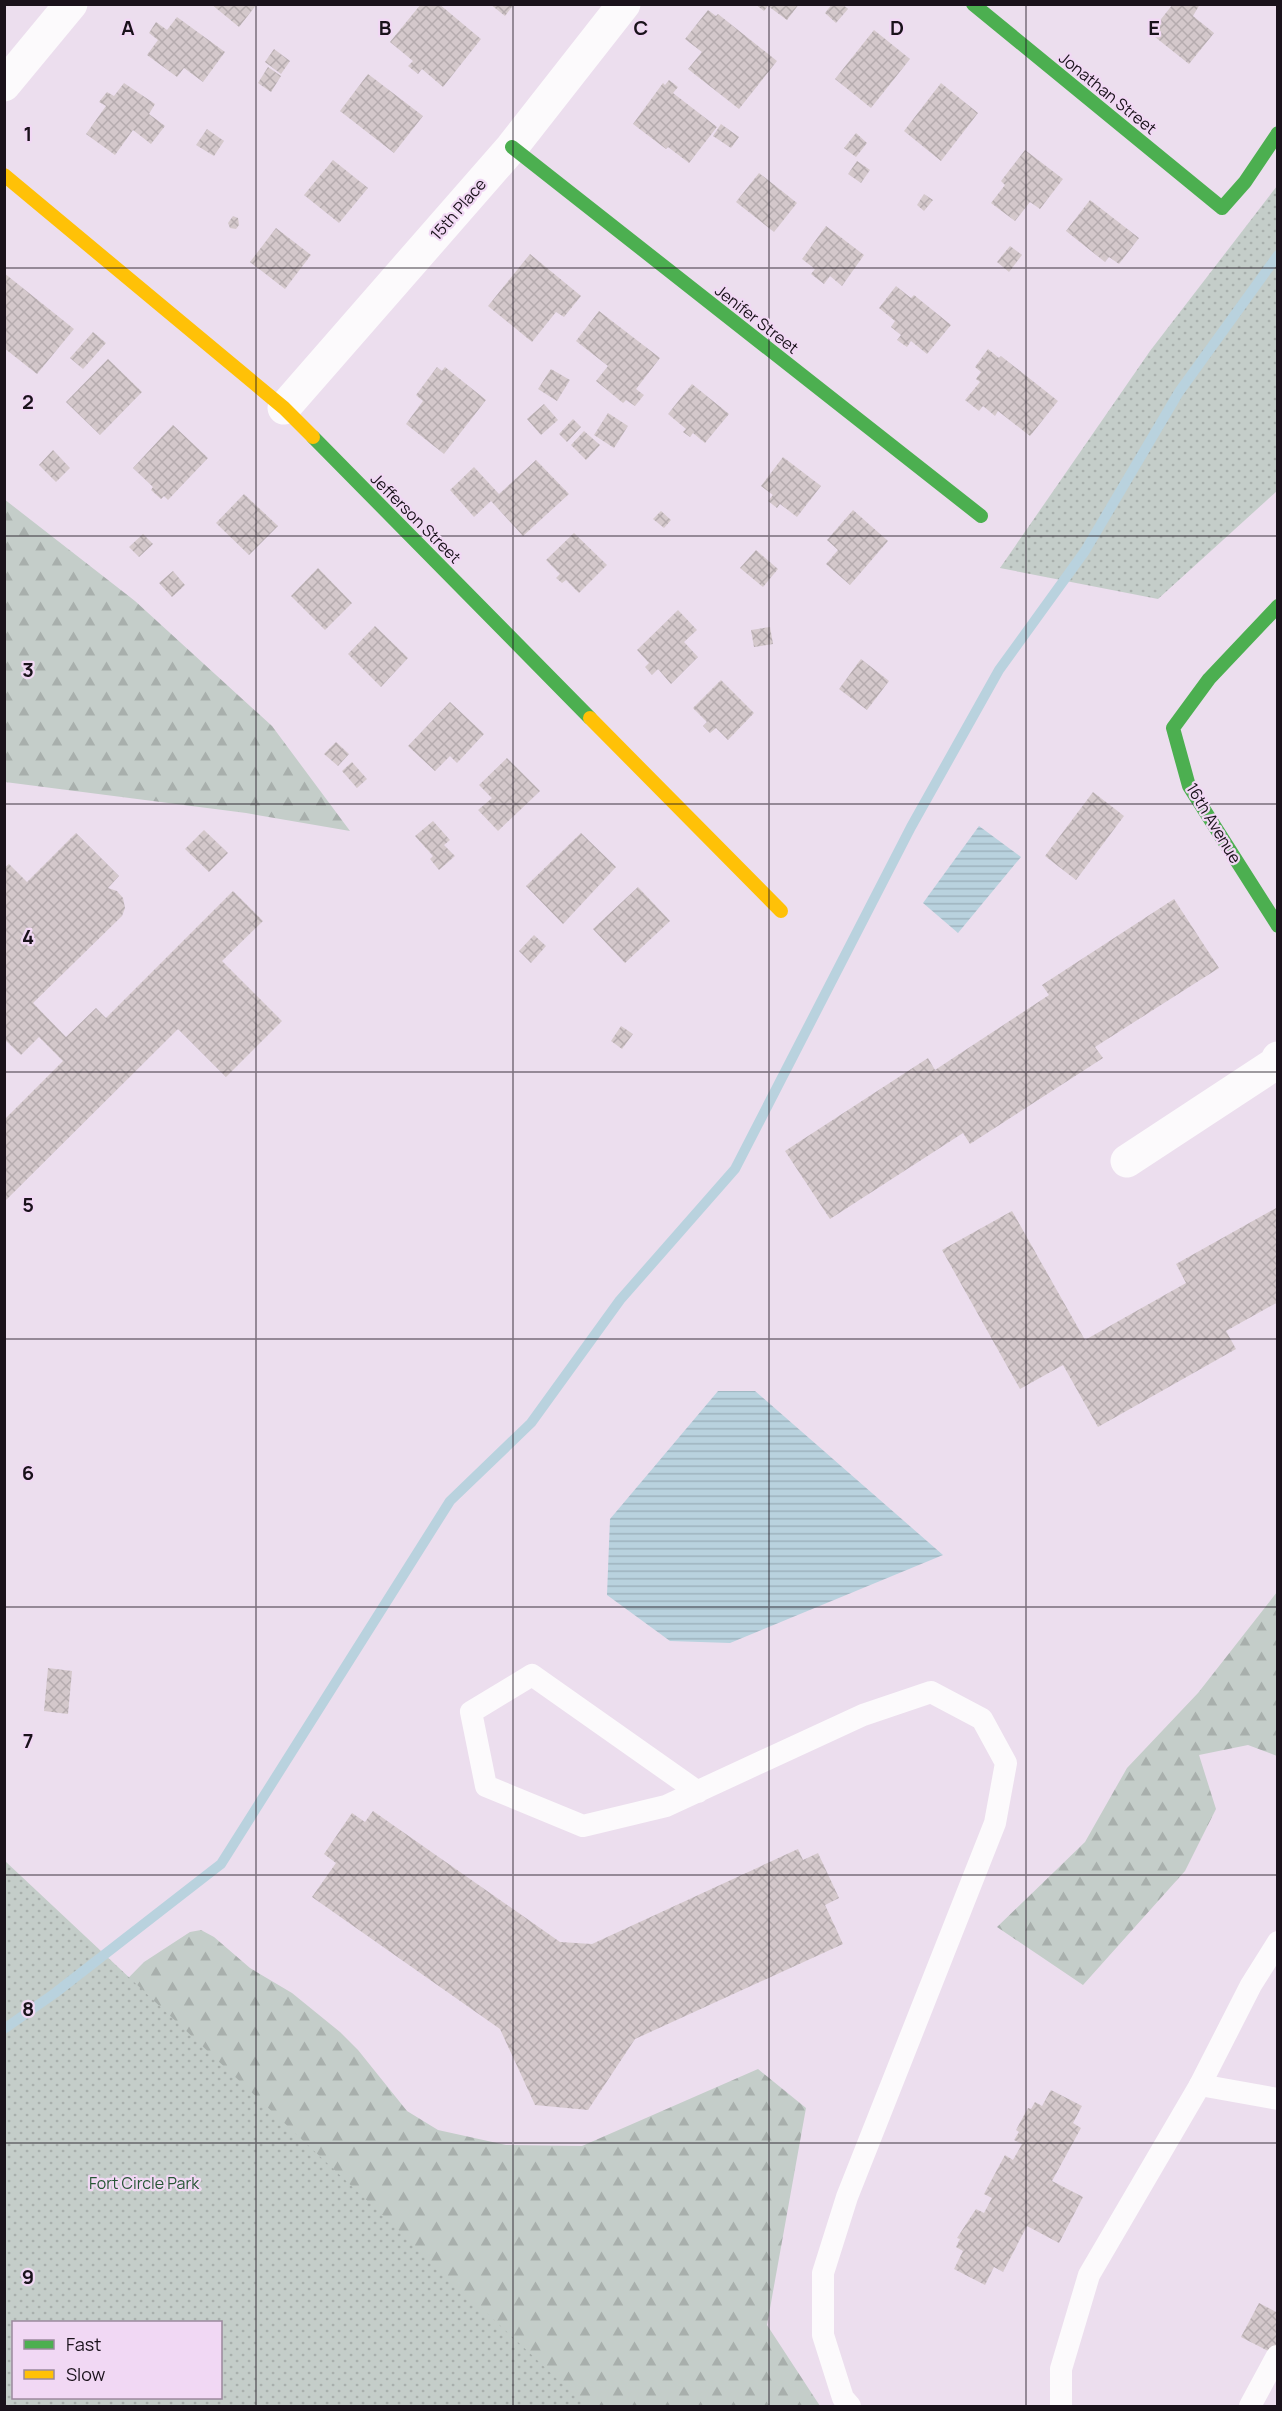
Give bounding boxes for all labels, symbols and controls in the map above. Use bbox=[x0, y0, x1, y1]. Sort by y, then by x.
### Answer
text: A bbox=[121, 14, 135, 41]
text: B bbox=[379, 14, 392, 41]
text: C bbox=[634, 14, 648, 41]
text: D bbox=[890, 14, 904, 41]
text: E bbox=[1148, 14, 1160, 41]
street label: Jonathan Street bbox=[1055, 47, 1161, 139]
text: 1 bbox=[24, 120, 32, 147]
street label: 15th Place bbox=[425, 174, 491, 244]
street label: Jenifer Street bbox=[711, 279, 803, 359]
text: 2 bbox=[22, 388, 34, 415]
street label: Jefferson Street bbox=[366, 468, 466, 568]
text: 3 bbox=[22, 656, 34, 683]
street label: 16th Avenue bbox=[1181, 779, 1247, 867]
text: 4 bbox=[22, 923, 34, 950]
text: 5 bbox=[22, 1191, 34, 1218]
text: 6 bbox=[22, 1459, 34, 1486]
text: 7 bbox=[23, 1727, 33, 1754]
text: 8 bbox=[22, 1995, 34, 2022]
park label: Fort Circle Park bbox=[89, 2172, 200, 2194]
text: 9 bbox=[22, 2263, 34, 2290]
legend bbox=[12, 2321, 222, 2399]
text: Fast bbox=[66, 2332, 101, 2356]
text: Slow bbox=[66, 2362, 106, 2386]

